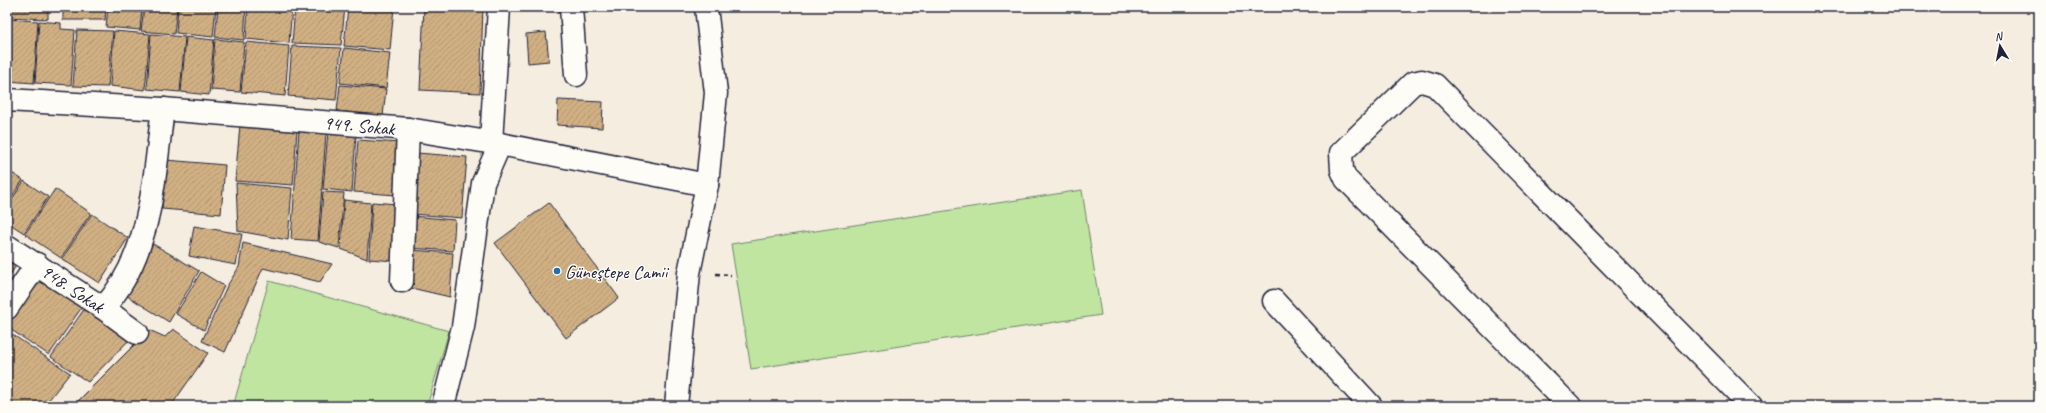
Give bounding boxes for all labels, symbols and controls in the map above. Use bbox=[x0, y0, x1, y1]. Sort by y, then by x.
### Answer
north arrow bbox=[1980, 26, 2020, 66]
text: N bbox=[1994, 28, 2005, 44]
street label: 949. Sokak bbox=[322, 111, 397, 141]
street label: 948. Sokak bbox=[36, 259, 110, 319]
place label: Güneştepe Camii bbox=[565, 260, 670, 284]
marker: Güneştepe Camii bbox=[552, 266, 562, 276]

